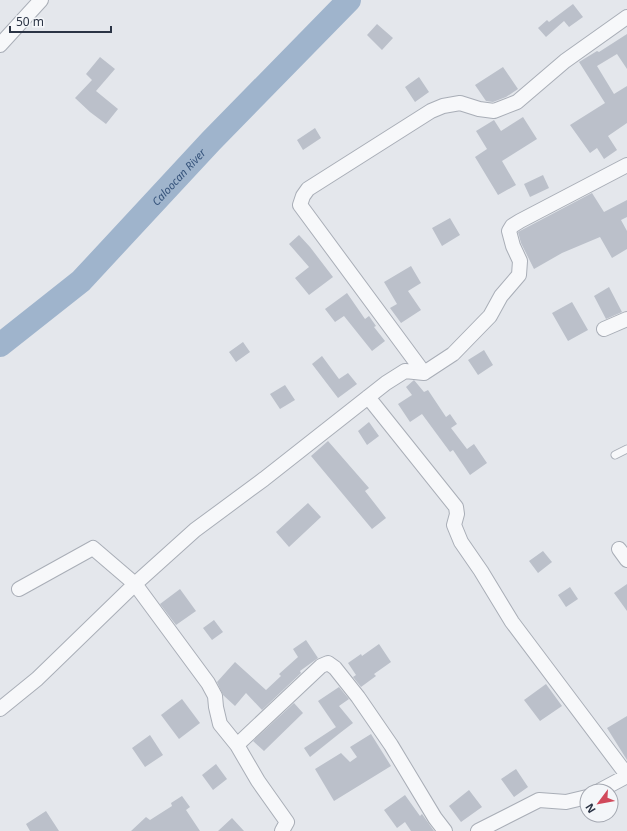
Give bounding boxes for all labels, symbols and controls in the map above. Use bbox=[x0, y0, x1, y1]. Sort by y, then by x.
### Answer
scale bar bbox=[10, 8, 111, 34]
text: 50 m bbox=[16, 13, 44, 30]
water label: Caloocan River bbox=[148, 144, 209, 208]
north arrow bbox=[579, 783, 619, 823]
text: N bbox=[581, 801, 599, 816]

